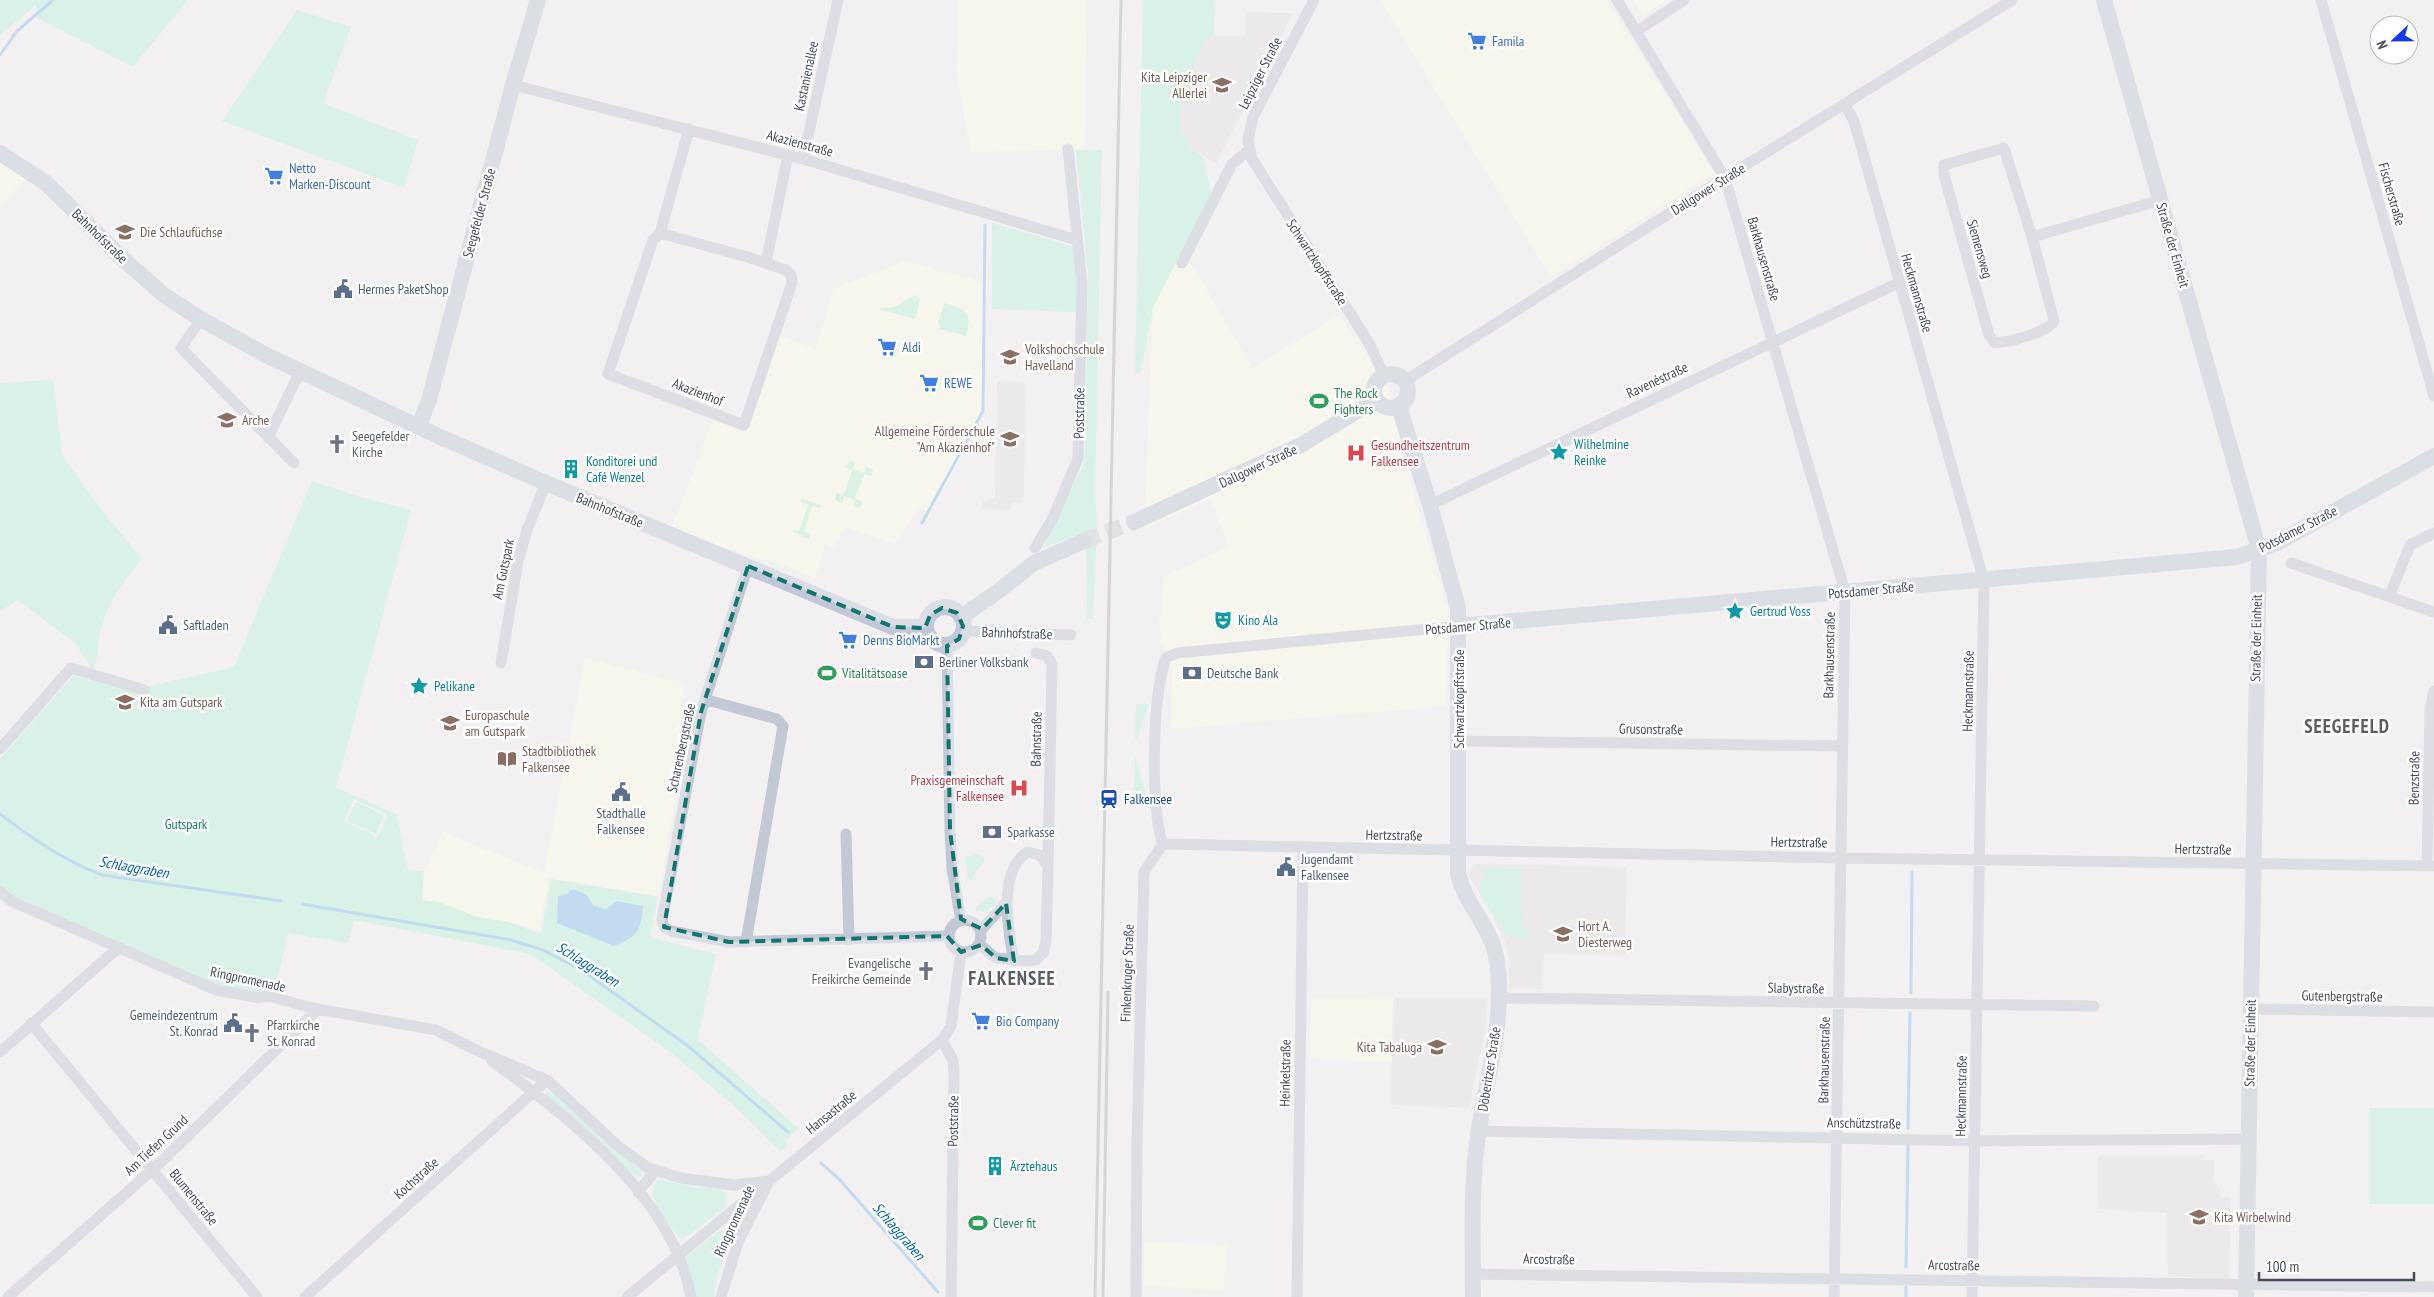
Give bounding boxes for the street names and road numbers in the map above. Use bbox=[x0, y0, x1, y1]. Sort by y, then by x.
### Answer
street label: Leipziger Straße bbox=[1234, 34, 1286, 112]
street label: Kastanienallee bbox=[790, 39, 822, 113]
street label: Akazienstraße bbox=[765, 125, 836, 161]
street label: Dallgower Straße bbox=[1668, 159, 1749, 219]
street label: Fischerstraße bbox=[2374, 160, 2410, 228]
street label: Seegefelder Straße bbox=[458, 166, 500, 260]
street label: Straße der Einheit bbox=[2152, 200, 2194, 290]
street label: Bahnhofstraße bbox=[68, 205, 132, 267]
street label: Barkhausenstraße bbox=[1743, 215, 1785, 303]
street label: Schwartzkopffstraße bbox=[1282, 216, 1352, 309]
street label: Siemensweg bbox=[1963, 217, 1997, 281]
street label: Heckmannstraße bbox=[1897, 251, 1937, 335]
street label: Ravenéstraße bbox=[1623, 358, 1691, 402]
street label: Akazienhof bbox=[670, 374, 726, 410]
street label: Poststraße bbox=[1070, 387, 1088, 439]
street label: Dallgower Straße bbox=[1216, 440, 1300, 492]
street label: Bahnhofstraße bbox=[574, 488, 646, 532]
street label: Potsdamer Straße bbox=[2256, 501, 2340, 556]
street label: Am Gutspark bbox=[488, 537, 518, 601]
street label: Potsdamer Straße bbox=[1827, 577, 1915, 603]
street label: Straße der Einheit bbox=[2246, 594, 2266, 682]
street label: Barkhausenstraße bbox=[1819, 611, 1839, 698]
street label: Potsdamer Straße bbox=[1424, 613, 1512, 639]
street label: Bahnhofstraße bbox=[981, 623, 1053, 643]
street label: Schwartzkopffstraße bbox=[1450, 649, 1468, 749]
street label: Heckmannstraße bbox=[1958, 650, 1978, 732]
street label: Scharenbergstraße bbox=[663, 701, 699, 794]
street label: Bahnstraße bbox=[1027, 711, 1045, 767]
street label: Grusonstraße bbox=[1619, 719, 1684, 739]
street label: Benzstraße bbox=[2405, 751, 2423, 805]
street label: Hertzstraße bbox=[1365, 826, 1423, 844]
street label: Hertzstraße bbox=[1770, 833, 1828, 851]
street label: Hertzstraße bbox=[2174, 840, 2232, 858]
street label: Finkenkruger Straße bbox=[1116, 923, 1138, 1022]
street label: Ringpromenade bbox=[209, 962, 287, 996]
street label: Slabystraße bbox=[1768, 979, 1825, 997]
street label: Gutenbergstraße bbox=[2301, 986, 2383, 1006]
street label: Straße der Einheit bbox=[2240, 999, 2260, 1087]
street label: Barkhausenstraße bbox=[1814, 1016, 1834, 1103]
street label: Döberitzer Straße bbox=[1473, 1025, 1505, 1113]
street label: Heinkelstraße bbox=[1275, 1039, 1295, 1107]
street label: Heckmannstraße bbox=[1951, 1055, 1971, 1137]
street label: Hansastraße bbox=[802, 1086, 860, 1138]
street label: Poststraße bbox=[944, 1095, 962, 1147]
street label: Am Tiefen Grund bbox=[120, 1111, 192, 1179]
street label: Anschützstraße bbox=[1827, 1113, 1901, 1133]
street label: Kochstraße bbox=[390, 1153, 442, 1203]
street label: Blumenstraße bbox=[166, 1165, 222, 1229]
street label: Ringpromenade bbox=[710, 1182, 758, 1259]
street label: Arcostraße bbox=[1523, 1250, 1575, 1268]
street label: Arcostraße bbox=[1928, 1256, 1980, 1274]

